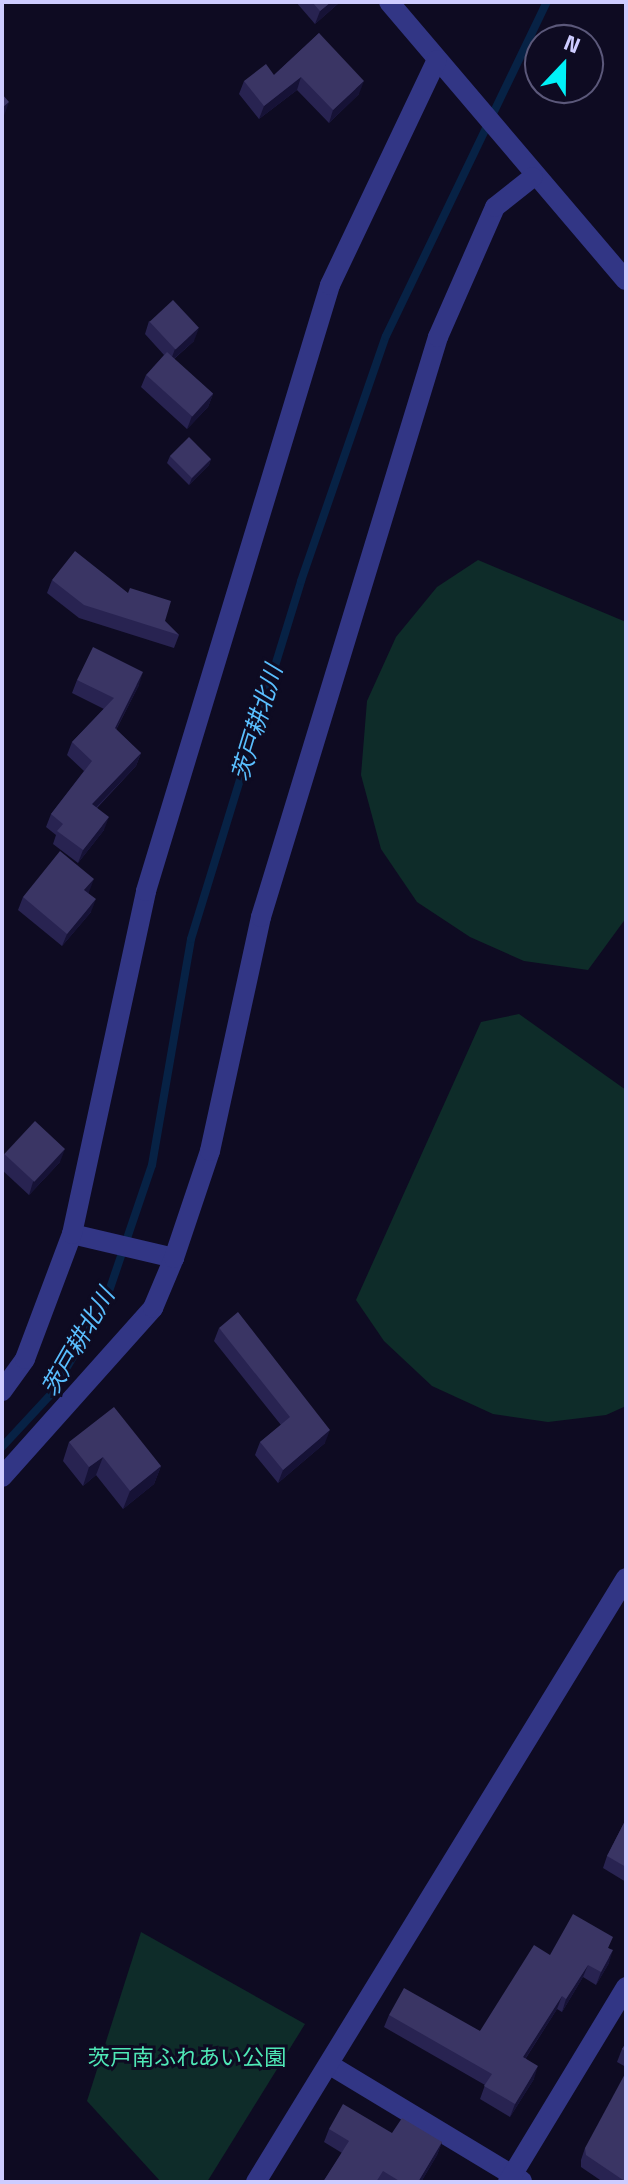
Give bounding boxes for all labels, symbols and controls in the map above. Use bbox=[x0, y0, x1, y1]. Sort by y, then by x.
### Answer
north arrow bbox=[524, 24, 604, 104]
text: N bbox=[559, 25, 586, 62]
water label: 茨戸耕北川 bbox=[226, 661, 288, 785]
water label: 茨戸耕北川 bbox=[36, 1283, 120, 1401]
park label: 茨戸南ふれあい公園 bbox=[88, 2045, 286, 2071]

